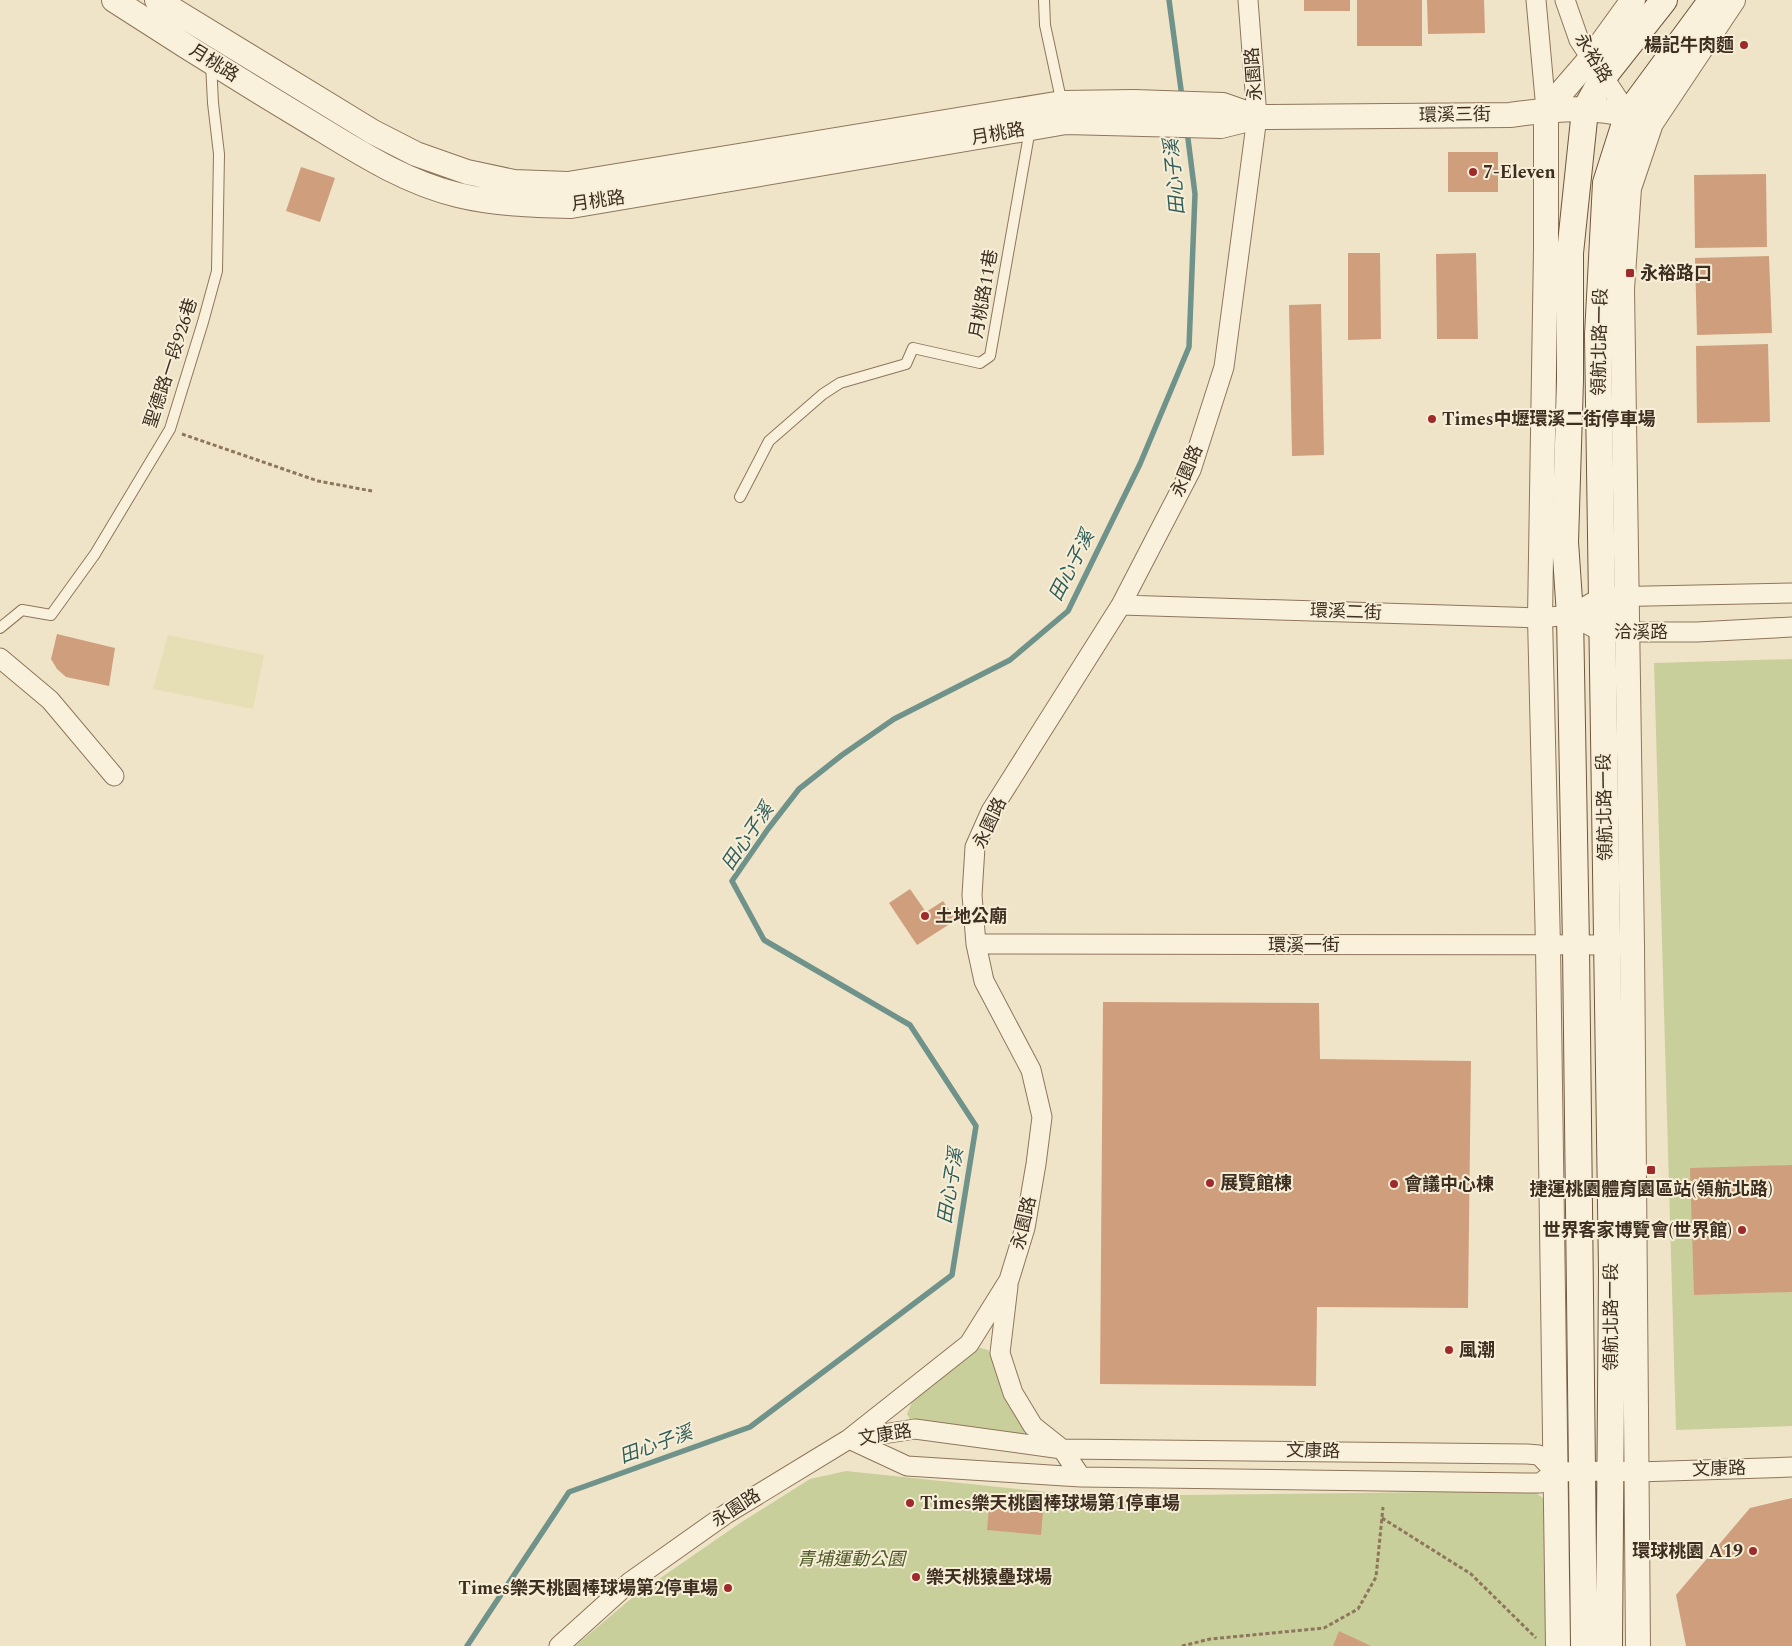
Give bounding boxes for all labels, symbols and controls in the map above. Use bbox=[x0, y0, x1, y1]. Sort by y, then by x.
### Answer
street label: 永裕路 bbox=[1568, 28, 1618, 88]
place label: 楊記牛肉麵 bbox=[1644, 32, 1734, 59]
street label: 月桃路 bbox=[184, 37, 244, 89]
marker: 楊記牛肉麵 bbox=[1738, 39, 1750, 51]
street label: 永園路 bbox=[1239, 46, 1269, 102]
street label: 環溪三街 bbox=[1419, 101, 1491, 129]
street label: 月桃路 bbox=[969, 116, 1027, 152]
water label: 田心子溪 bbox=[1157, 135, 1193, 216]
place label: 7-Eleven bbox=[1483, 159, 1556, 186]
marker: 7-Eleven bbox=[1467, 166, 1479, 178]
street label: 月桃路 bbox=[569, 184, 627, 218]
street label: 月桃路11巷 bbox=[963, 247, 1005, 341]
place label: 永裕路口 bbox=[1640, 260, 1712, 287]
marker: 永裕路口 bbox=[1624, 267, 1636, 279]
street label: 領航北路一段 bbox=[1586, 288, 1614, 396]
street label: 聖德路一段926巷 bbox=[137, 295, 205, 431]
place label: Times中壢環溪二街停車場 bbox=[1442, 406, 1656, 433]
marker: Times中壢環溪二街停車場 bbox=[1426, 413, 1438, 425]
street label: 永園路 bbox=[1164, 441, 1210, 501]
water label: 田心子溪 bbox=[1042, 523, 1104, 606]
street label: 環溪二街 bbox=[1310, 597, 1382, 627]
street label: 洽溪路 bbox=[1614, 619, 1668, 646]
street label: 領航北路一段 bbox=[1591, 753, 1619, 861]
street label: 永園路 bbox=[966, 793, 1014, 853]
water label: 田心子溪 bbox=[715, 795, 783, 877]
place label: 土地公廟 bbox=[935, 903, 1007, 930]
marker: 土地公廟 bbox=[919, 910, 931, 922]
street label: 環溪一街 bbox=[1268, 932, 1340, 959]
water label: 田心子溪 bbox=[931, 1143, 972, 1226]
marker: 捷運桃園體育園區站(領航北路) bbox=[1645, 1164, 1657, 1176]
place label: 展覽館棟 bbox=[1220, 1170, 1292, 1197]
place label: 會議中心棟 bbox=[1404, 1171, 1494, 1198]
place label: 捷運桃園體育園區站(領航北路) bbox=[1529, 1176, 1773, 1203]
marker: 展覽館棟 bbox=[1204, 1177, 1216, 1189]
marker: 會議中心棟 bbox=[1388, 1178, 1400, 1190]
street label: 永園路 bbox=[1005, 1194, 1043, 1252]
place label: 世界客家博覽會(世界館) bbox=[1543, 1217, 1732, 1244]
marker: 世界客家博覽會(世界館) bbox=[1736, 1224, 1748, 1236]
street label: 領航北路一段 bbox=[1598, 1263, 1625, 1371]
place label: 風潮 bbox=[1459, 1337, 1495, 1364]
marker: 風潮 bbox=[1443, 1344, 1455, 1356]
water label: 田心子溪 bbox=[615, 1417, 699, 1472]
street label: 文康路 bbox=[856, 1417, 914, 1453]
street label: 文康路 bbox=[1286, 1437, 1340, 1465]
street label: 文康路 bbox=[1692, 1455, 1746, 1483]
street label: 永園路 bbox=[706, 1482, 766, 1534]
place label: Times樂天桃園棒球場第1停車場 bbox=[920, 1490, 1180, 1517]
marker: Times樂天桃園棒球場第1停車場 bbox=[904, 1497, 916, 1509]
place label: 環球桃園 A19 bbox=[1632, 1538, 1743, 1565]
marker: 環球桃園 A19 bbox=[1747, 1545, 1759, 1557]
park label: 青埔運動公園 bbox=[797, 1546, 908, 1573]
place label: 樂天桃猿壘球場 bbox=[926, 1564, 1052, 1591]
marker: 樂天桃猿壘球場 bbox=[910, 1571, 922, 1583]
place label: Times樂天桃園棒球場第2停車場 bbox=[458, 1575, 718, 1602]
marker: Times樂天桃園棒球場第2停車場 bbox=[722, 1582, 734, 1594]

